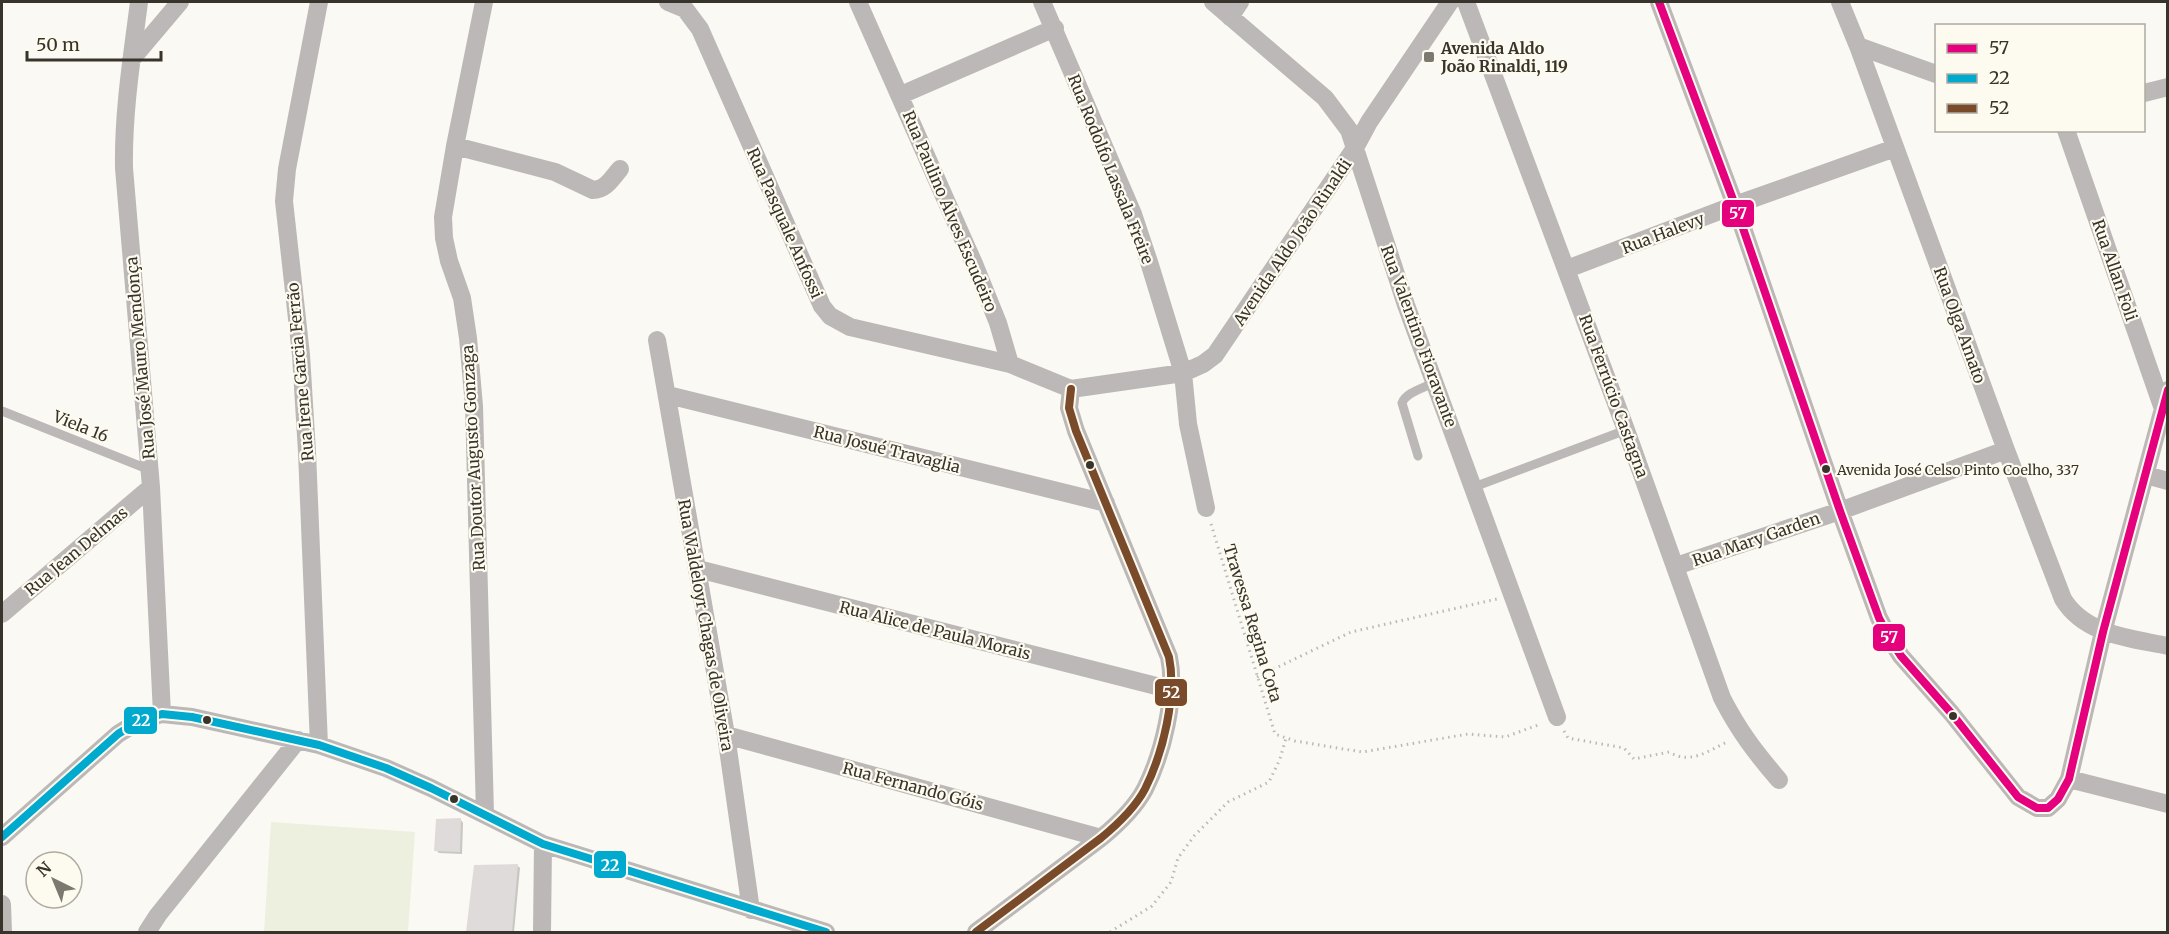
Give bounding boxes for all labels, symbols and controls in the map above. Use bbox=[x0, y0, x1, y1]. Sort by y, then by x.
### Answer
scale bar bbox=[27, 24, 160, 62]
legend bbox=[1935, 24, 2145, 132]
text: 50 m bbox=[36, 33, 80, 56]
text: 57 bbox=[1989, 36, 2009, 59]
place label: Avenida Aldo João Rinaldi, 119 bbox=[1440, 38, 1568, 77]
marker: Avenida Aldo João Rinaldi, 119 bbox=[1422, 50, 1436, 64]
text: 22 bbox=[1989, 66, 2010, 89]
street label: Rua Rodolfo Lassala Freire bbox=[1064, 71, 1158, 267]
text: 52 bbox=[1989, 96, 2009, 119]
street label: Rua Paulino Alves Escudeiro bbox=[898, 107, 1002, 315]
street label: Rua Pasquale Anfossi bbox=[743, 145, 827, 301]
street label: Avenida Aldo João Rinaldi bbox=[1228, 155, 1355, 330]
line badge: 57 bbox=[1721, 199, 1755, 228]
text: 57 bbox=[1729, 203, 1747, 223]
street label: Rua Halevy bbox=[1619, 208, 1708, 258]
street label: Rua Allan Foli bbox=[2088, 217, 2142, 323]
street label: Rua Valentino Fioravante bbox=[1377, 242, 1461, 430]
street label: Rua José Mauro Mendonça bbox=[121, 256, 159, 460]
street label: Rua Olga Amato bbox=[1930, 264, 1990, 386]
street label: Rua Irene Garcia Ferrão bbox=[282, 282, 318, 462]
street label: Rua Ferrúcio Castagna bbox=[1575, 311, 1653, 481]
street label: Rua Doutor Augusto Gonzaga bbox=[457, 344, 489, 571]
street label: Viela 16 bbox=[50, 406, 112, 446]
street label: Rua Josué Travaglia bbox=[812, 421, 963, 477]
unlabelled marker bbox=[1084, 459, 1096, 471]
place label: Avenida José Celso Pinto Coelho, 337 bbox=[1836, 461, 2079, 479]
marker: Avenida José Celso Pinto Coelho, 337 bbox=[1820, 463, 1832, 475]
street label: Rua Waldeloyr Chagas de Oliveira bbox=[674, 497, 738, 753]
street label: Rua Jean Delmas bbox=[20, 502, 132, 600]
street label: Rua Mary Garden bbox=[1689, 508, 1823, 570]
street label: Travessa Regina Cota bbox=[1219, 542, 1287, 705]
street label: Rua Alice de Paula Morais bbox=[837, 597, 1033, 663]
line badge: 57 bbox=[1872, 623, 1906, 652]
text: 57 bbox=[1880, 627, 1898, 647]
line badge: 52 bbox=[1154, 678, 1188, 707]
text: 52 bbox=[1162, 682, 1180, 702]
line badge: 22 bbox=[123, 706, 158, 735]
text: 22 bbox=[132, 710, 150, 730]
unlabelled marker bbox=[1947, 710, 1959, 722]
unlabelled marker bbox=[201, 714, 213, 726]
street label: Rua Fernando Góis bbox=[840, 758, 986, 814]
unlabelled marker bbox=[448, 793, 460, 805]
north arrow bbox=[24, 850, 84, 910]
line badge: 22 bbox=[593, 850, 627, 879]
text: 22 bbox=[601, 855, 619, 875]
text: N bbox=[32, 857, 55, 881]

